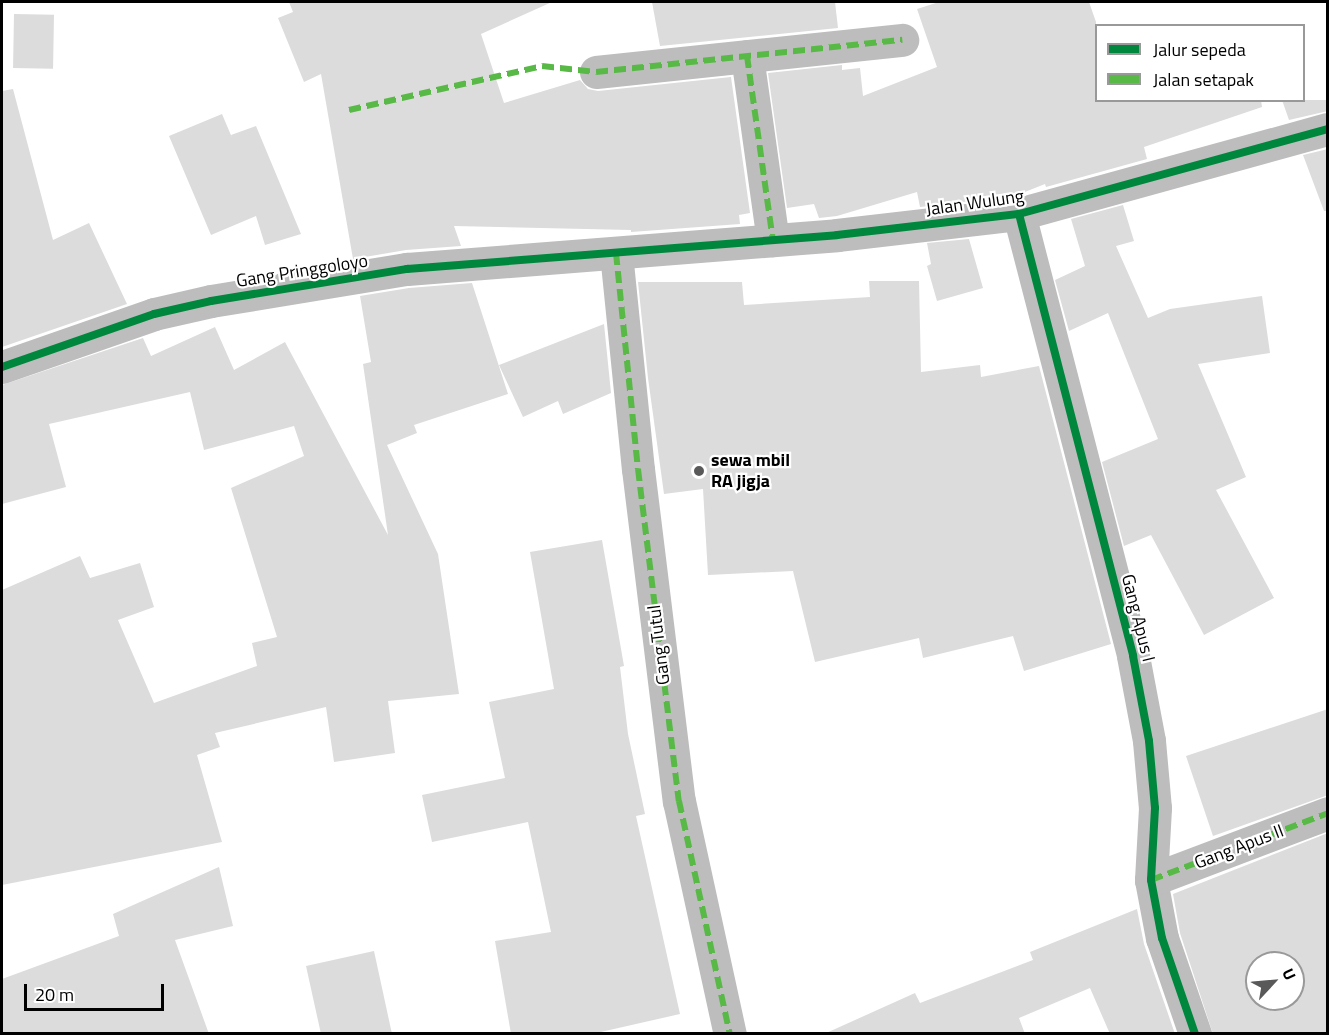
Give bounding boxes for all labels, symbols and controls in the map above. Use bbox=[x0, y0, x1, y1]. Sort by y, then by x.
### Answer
legend bbox=[1095, 24, 1305, 102]
text: Jalur sepeda bbox=[1153, 36, 1246, 63]
text: Jalan setapak bbox=[1153, 66, 1254, 93]
street label: Jalan Wulung bbox=[925, 185, 1025, 221]
street label: Gang Pringgoloyo bbox=[235, 250, 369, 292]
place label: sewa mbil RA jigja bbox=[711, 450, 790, 492]
marker: sewa mbil RA jigja bbox=[692, 464, 706, 478]
street label: Gang Apus I bbox=[1117, 572, 1159, 664]
street label: Gang Tutul bbox=[643, 604, 675, 686]
street label: Gang Apus II bbox=[1191, 820, 1287, 874]
north arrow bbox=[1245, 951, 1305, 1011]
text: U bbox=[1276, 964, 1302, 984]
scale bar bbox=[27, 972, 166, 1010]
text: 20 m bbox=[35, 981, 74, 1008]

